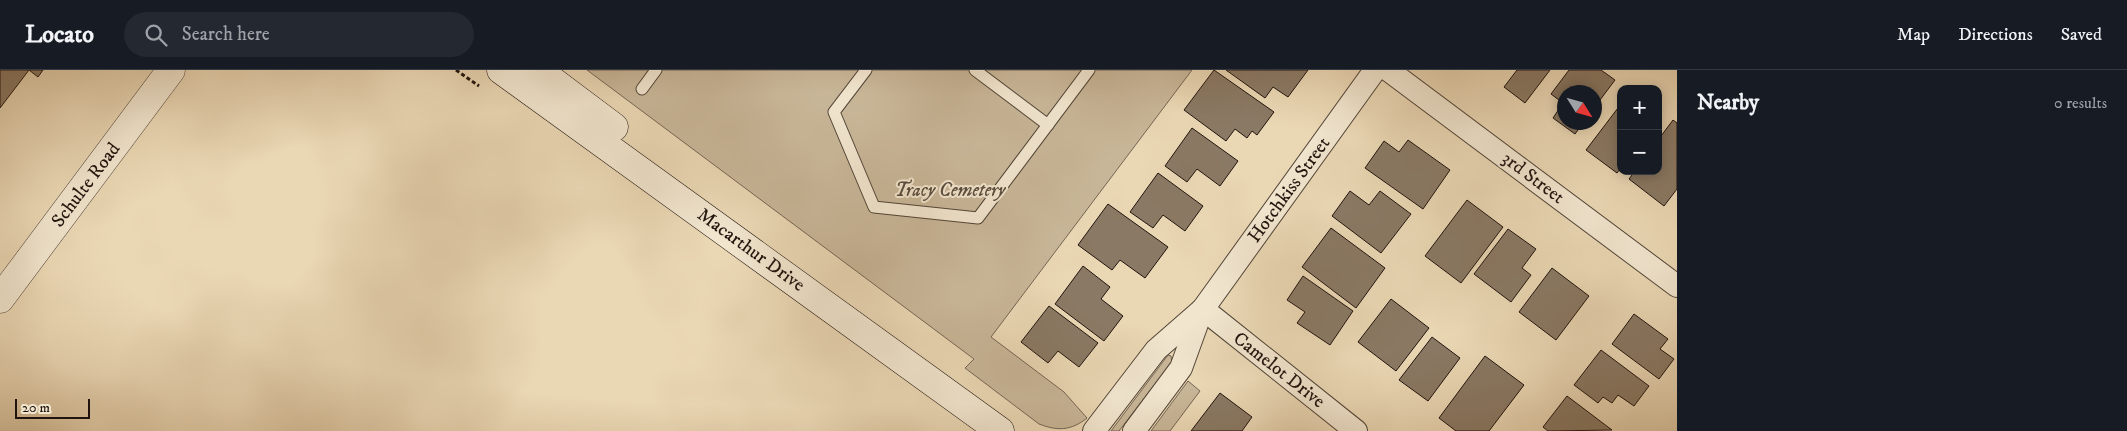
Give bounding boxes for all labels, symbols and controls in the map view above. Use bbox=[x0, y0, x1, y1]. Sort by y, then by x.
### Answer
search box bbox=[124, 12, 474, 57]
text: Locato bbox=[25, 20, 94, 50]
icon: search bbox=[142, 21, 170, 49]
text: Search here bbox=[182, 23, 270, 46]
text: Map bbox=[1897, 24, 1930, 46]
text: Directions bbox=[1958, 24, 2033, 46]
text: Saved bbox=[2061, 24, 2102, 46]
north arrow bbox=[1557, 85, 1602, 130]
map controls bbox=[1617, 85, 1662, 175]
button: + bbox=[1617, 85, 1662, 130]
text: Nearby bbox=[1697, 90, 1759, 116]
text: 0 results bbox=[2054, 93, 2107, 113]
button: − bbox=[1617, 130, 1662, 175]
street label: Hotchkiss Street bbox=[1243, 133, 1335, 247]
street label: Schulte Road bbox=[47, 138, 126, 232]
street label: 3rd Street bbox=[1497, 147, 1569, 209]
park label: Tracy Cemetery bbox=[895, 179, 1007, 202]
street label: Macarthur Drive bbox=[693, 203, 809, 297]
street label: Camelot Drive bbox=[1229, 327, 1330, 413]
scale bar bbox=[15, 396, 90, 419]
text: 20 m bbox=[22, 399, 50, 417]

